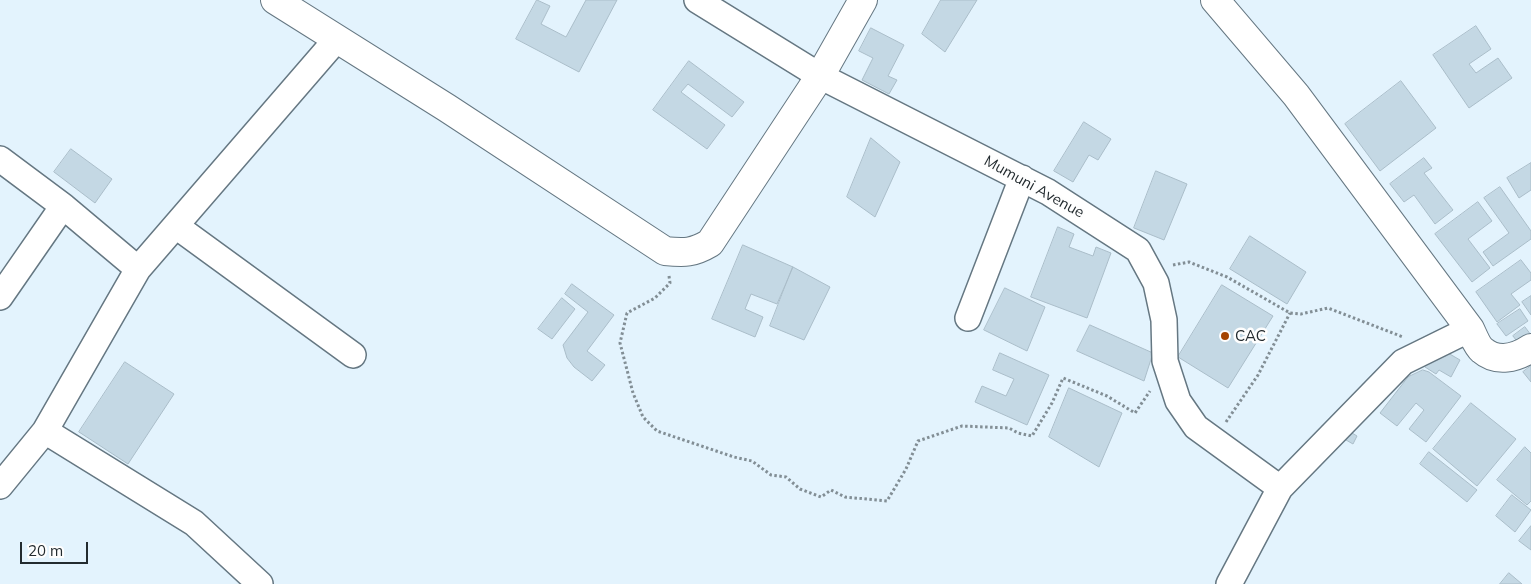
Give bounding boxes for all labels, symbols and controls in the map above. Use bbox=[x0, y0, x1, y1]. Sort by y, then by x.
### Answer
street label: Mumuni Avenue bbox=[981, 152, 1087, 222]
place label: CAC bbox=[1235, 327, 1266, 345]
marker: CAC bbox=[1219, 330, 1231, 342]
scale bar bbox=[22, 532, 90, 564]
text: 20 m bbox=[28, 541, 63, 560]

